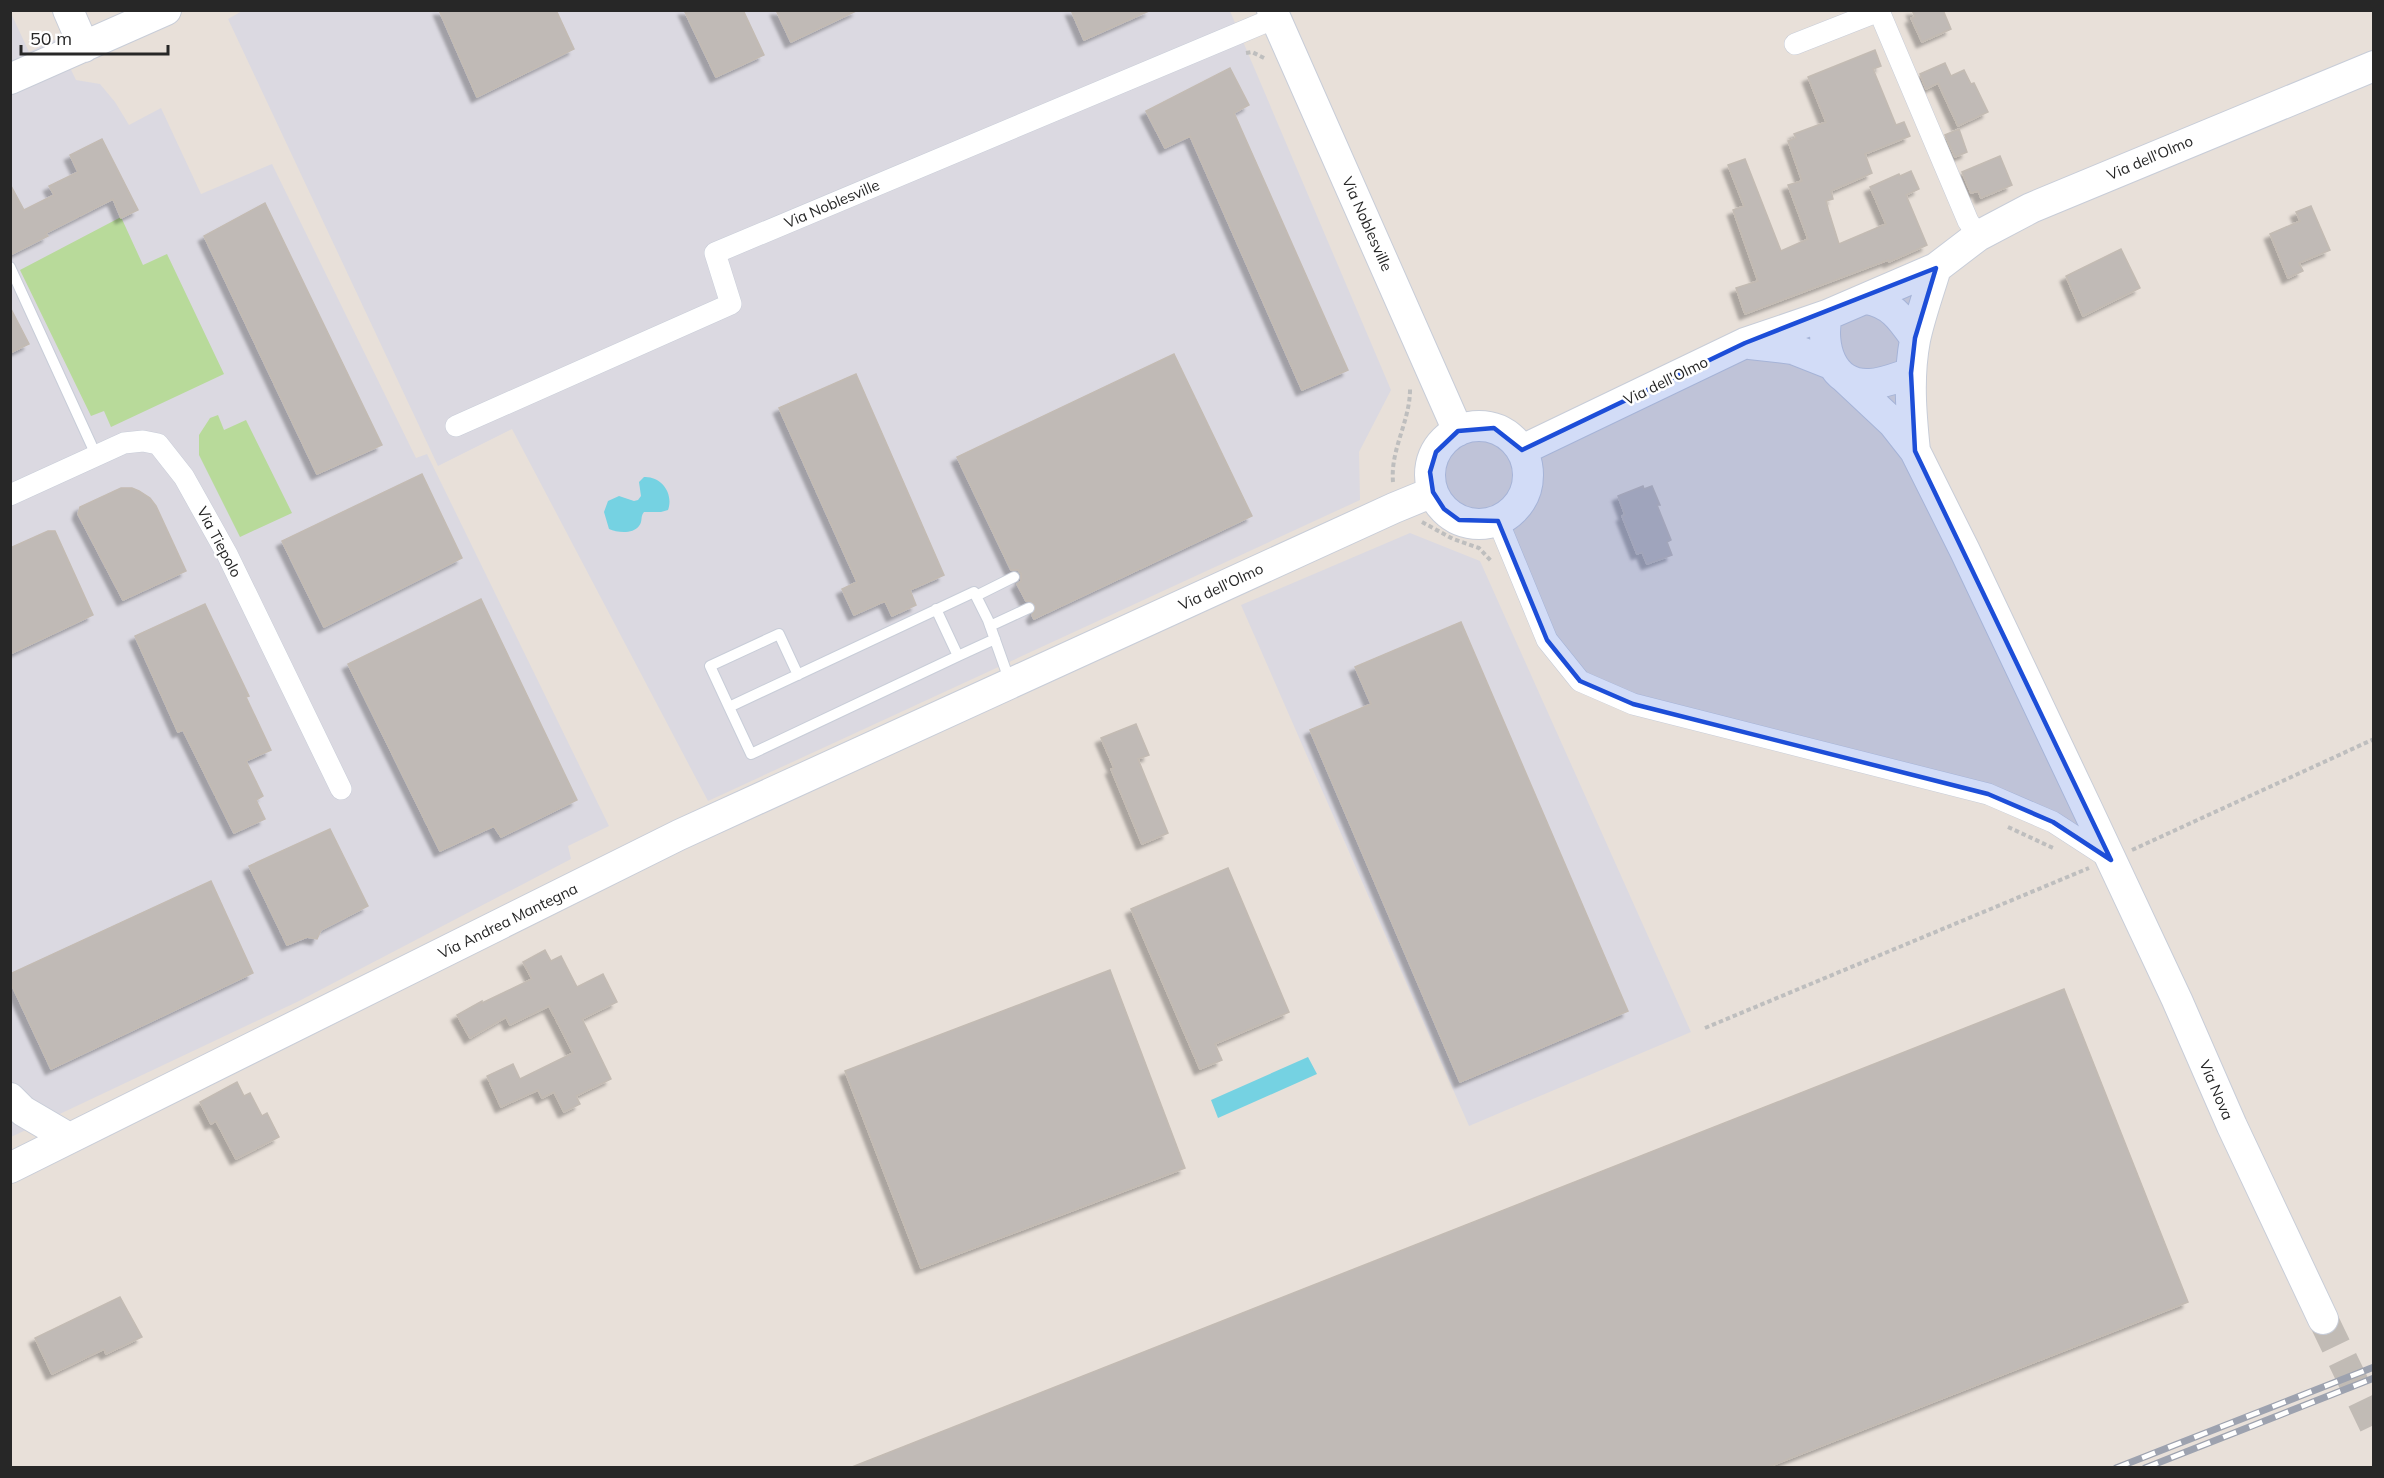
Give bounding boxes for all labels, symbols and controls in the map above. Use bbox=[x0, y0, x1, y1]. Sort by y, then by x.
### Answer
scale bar bbox=[21, 18, 168, 56]
text: 50 m bbox=[30, 27, 72, 50]
street label: Via dell'Olmo bbox=[2104, 131, 2196, 184]
street label: Via Noblesville bbox=[1338, 174, 1397, 274]
street label: Via Noblesville bbox=[781, 175, 882, 232]
street label: Via dell'Olmo bbox=[1621, 352, 1711, 409]
street label: Via Tiepolo bbox=[193, 503, 246, 580]
street label: Via dell'Olmo bbox=[1175, 559, 1266, 614]
street label: Via Andrea Mantegna bbox=[435, 878, 581, 963]
street label: Via Nova bbox=[2195, 1057, 2238, 1123]

